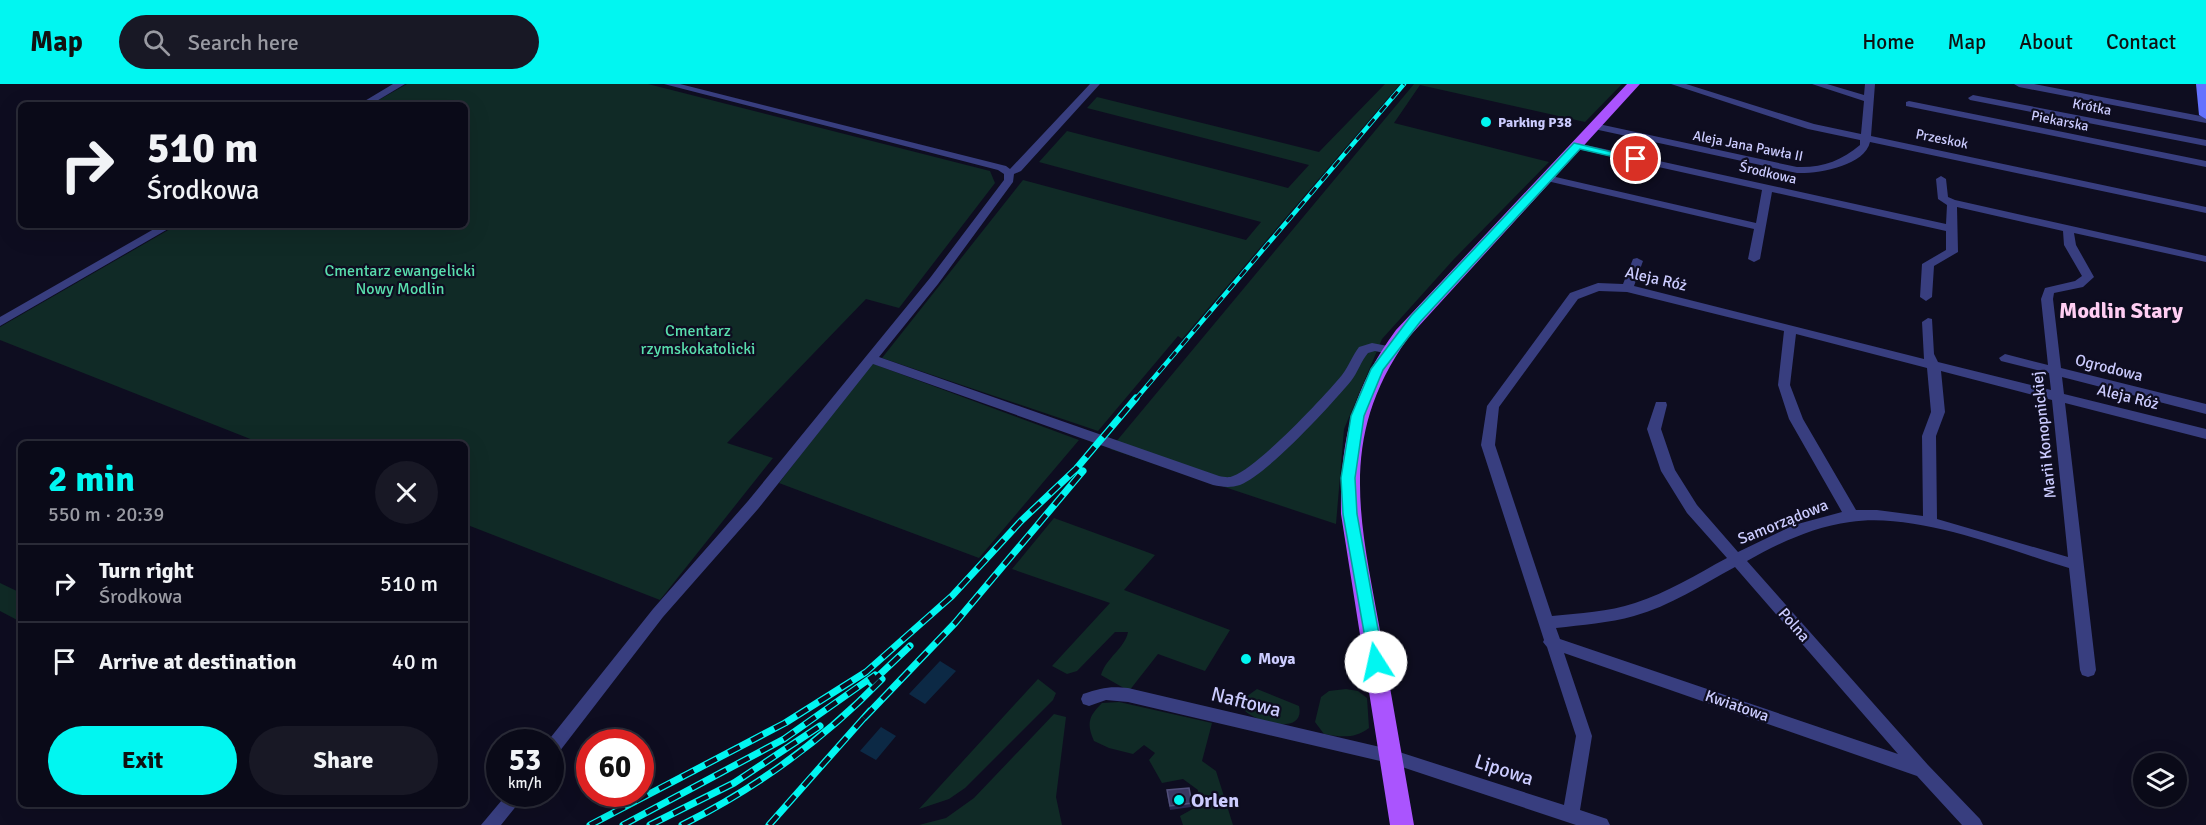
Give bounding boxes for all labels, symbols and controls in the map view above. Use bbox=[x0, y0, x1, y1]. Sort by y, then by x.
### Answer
search box bbox=[119, 15, 539, 69]
text: Map bbox=[30, 25, 83, 59]
icon: search bbox=[140, 26, 173, 59]
text: Search here bbox=[188, 29, 299, 56]
text: Home bbox=[1862, 29, 1915, 55]
text: Map bbox=[1948, 29, 1986, 55]
text: About bbox=[2019, 29, 2073, 55]
text: Contact bbox=[2106, 29, 2176, 55]
street label: Krótka bbox=[2071, 95, 2113, 119]
street label: Piekarska bbox=[2030, 107, 2090, 135]
place label: Parking P38 bbox=[1498, 114, 1572, 131]
marker: Parking P38 bbox=[1479, 115, 1493, 129]
text: 510 m bbox=[147, 123, 258, 174]
icon: right bbox=[48, 126, 126, 204]
street label: Przeskok bbox=[1914, 126, 1970, 152]
street label: Aleja Jana Pawła II bbox=[1691, 127, 1805, 165]
pin bbox=[1610, 133, 1661, 184]
icon: arrive bbox=[1619, 142, 1652, 175]
street label: Środkowa bbox=[1738, 158, 1798, 188]
text: Środkowa bbox=[147, 174, 259, 207]
park label: Cmentarz ewangelicki Nowy Modlin bbox=[325, 261, 475, 299]
street label: Aleja Róż bbox=[1623, 262, 1689, 296]
district label: Modlin Stary bbox=[2059, 297, 2183, 324]
park label: Cmentarz rzymskokatolicki bbox=[641, 321, 755, 359]
street label: Ogrodowa bbox=[2073, 350, 2145, 386]
street label: Marii Konopnickiej bbox=[2027, 370, 2061, 500]
street label: Aleja Róż bbox=[2095, 380, 2161, 414]
text: 2 min bbox=[48, 457, 135, 502]
button: close bbox=[375, 461, 438, 524]
street label: Samorządowa bbox=[1735, 495, 1831, 549]
text: 550 m · 20:39 bbox=[48, 502, 164, 527]
text: Turn right bbox=[99, 557, 194, 584]
icon: right bbox=[48, 567, 81, 600]
text: 510 m bbox=[380, 570, 438, 597]
text: Środkowa bbox=[99, 584, 182, 609]
street label: Polna bbox=[1774, 604, 1814, 646]
position arrow bbox=[1344, 630, 1408, 694]
icon: arrive bbox=[48, 645, 81, 678]
text: Arrive at destination bbox=[99, 648, 296, 675]
text: 40 m bbox=[392, 648, 438, 675]
place label: Moya bbox=[1258, 649, 1296, 669]
marker: Moya bbox=[1239, 652, 1253, 666]
street label: Naftowa bbox=[1208, 681, 1284, 723]
street label: Kwiatowa bbox=[1702, 686, 1772, 726]
button: Exit bbox=[48, 726, 237, 795]
button: Share bbox=[249, 726, 438, 795]
speed limit sign: 60 bbox=[576, 729, 654, 807]
text: 53 bbox=[509, 742, 541, 779]
street label: Lipowa bbox=[1471, 749, 1537, 791]
map controls bbox=[2133, 753, 2187, 807]
button: layers bbox=[2133, 753, 2187, 807]
text: km/h bbox=[508, 774, 542, 792]
place label: Orlen bbox=[1191, 788, 1239, 813]
marker: Orlen bbox=[1172, 793, 1186, 807]

